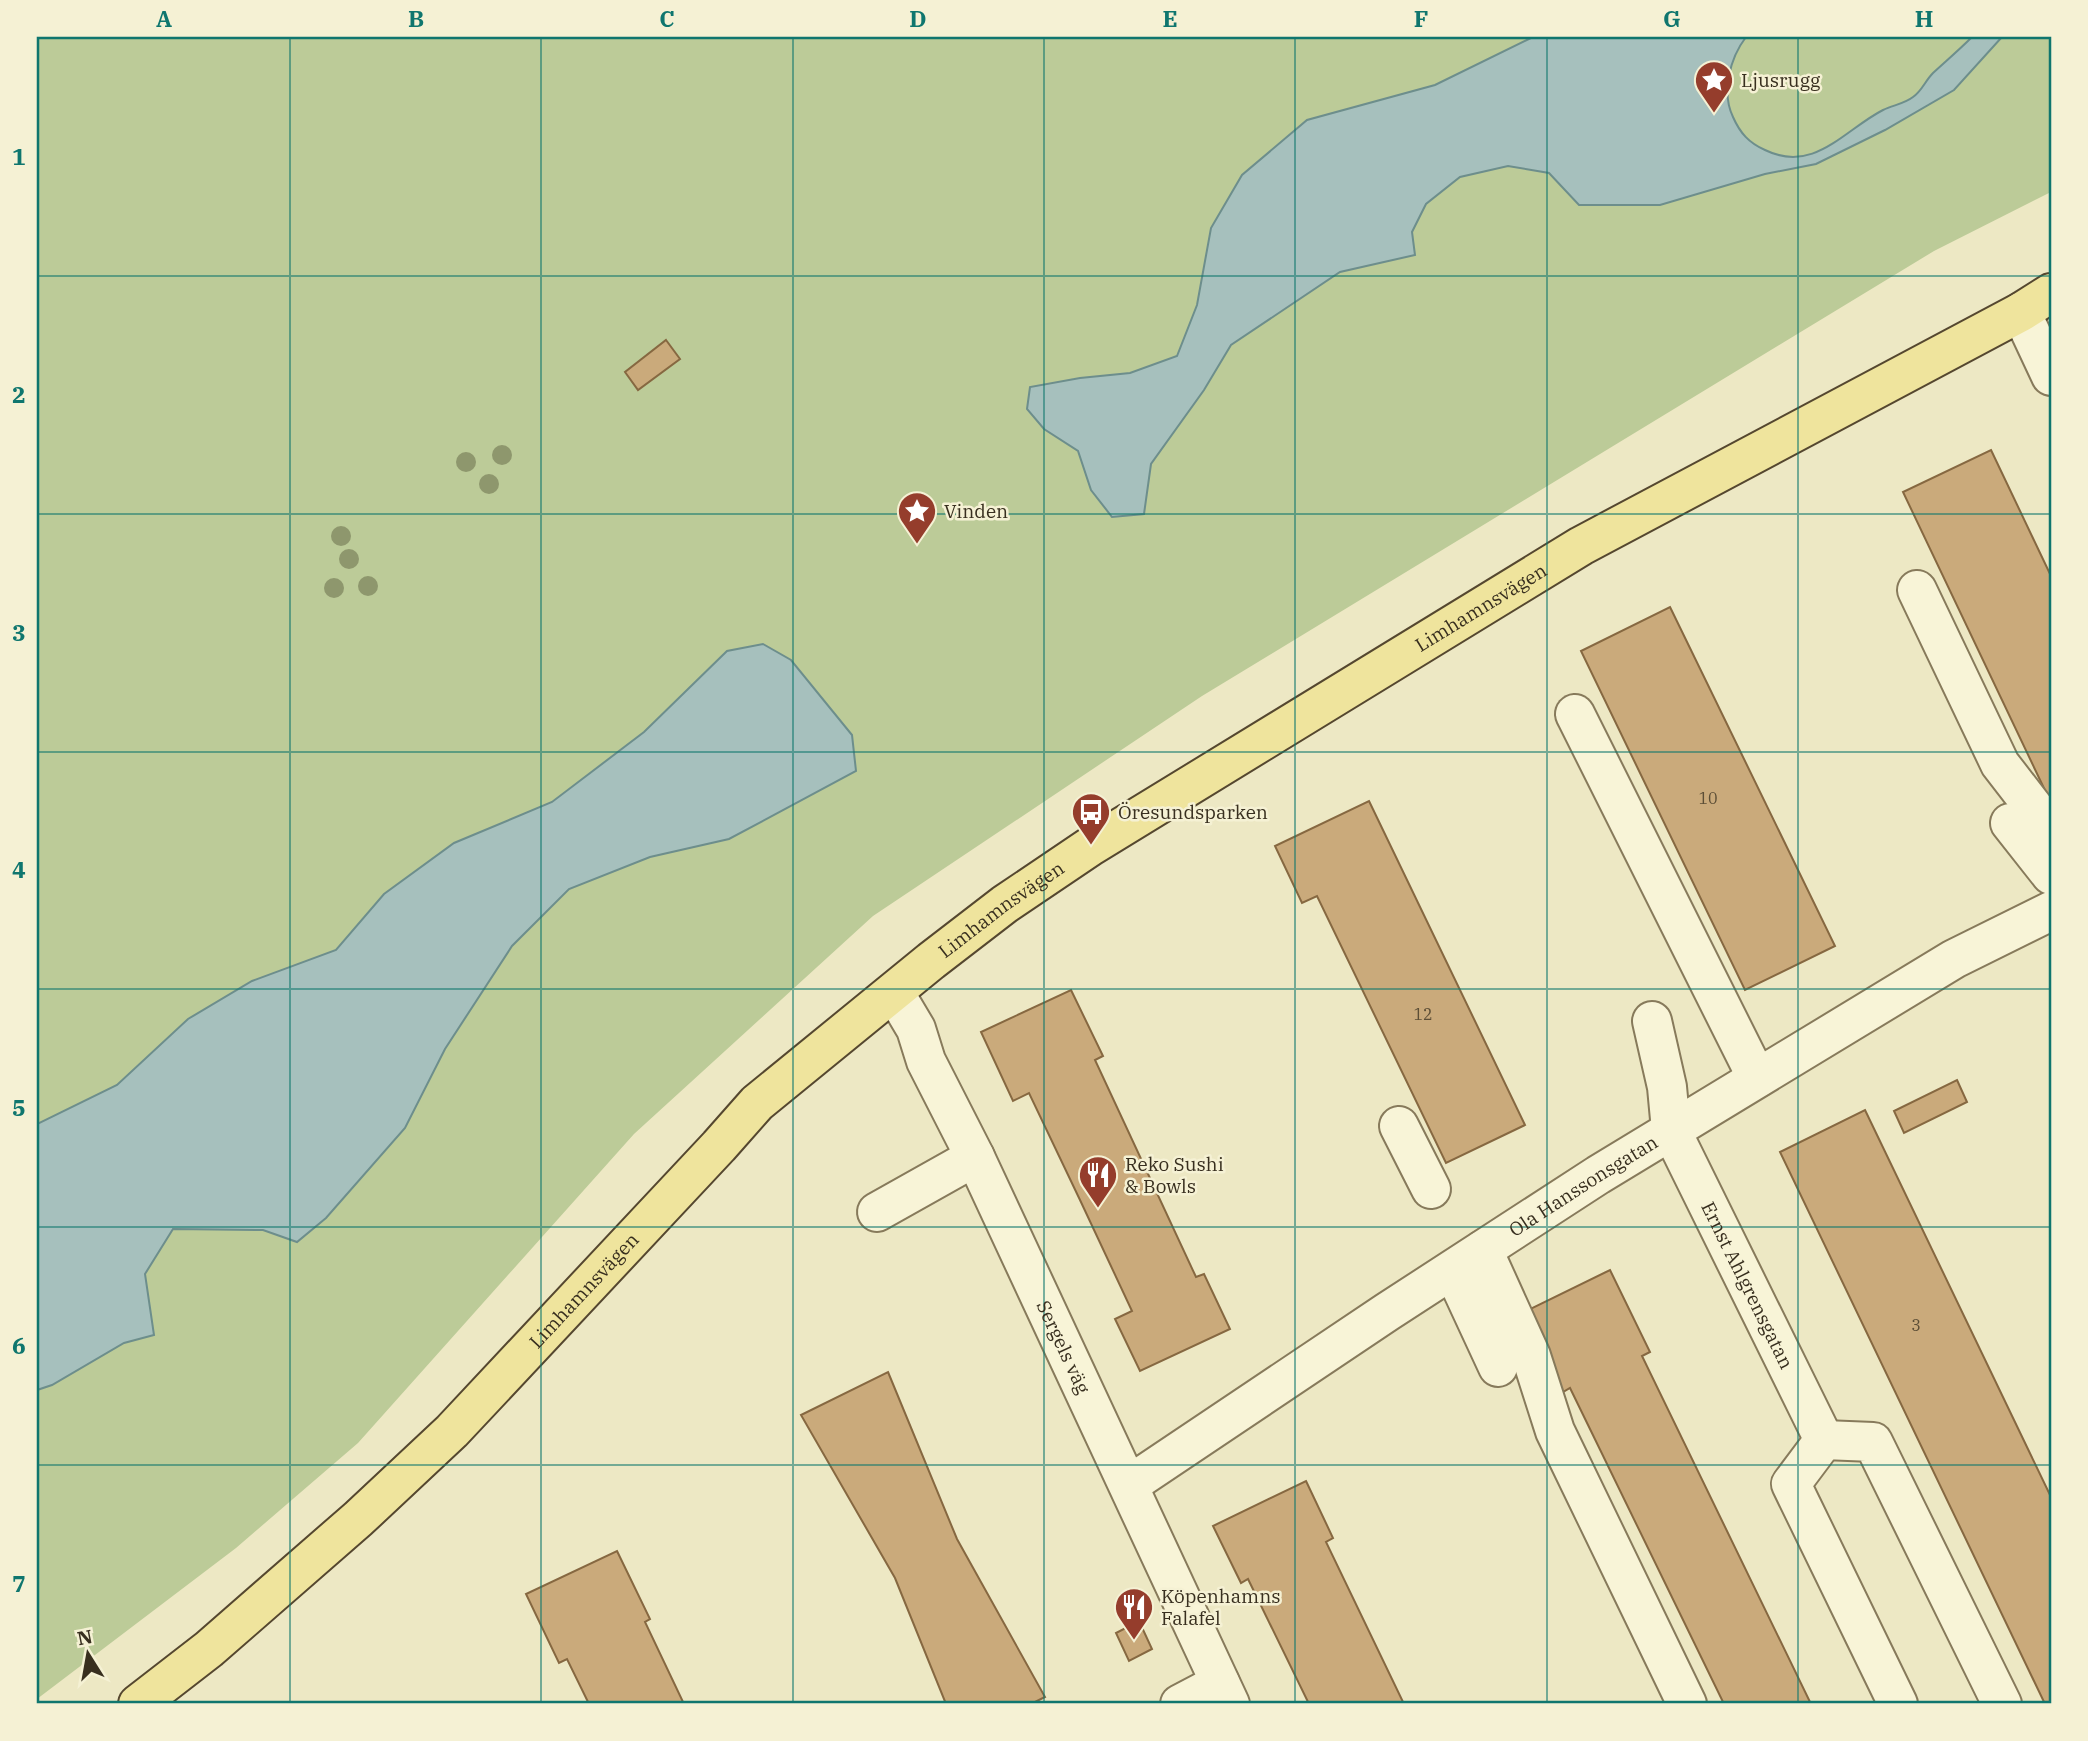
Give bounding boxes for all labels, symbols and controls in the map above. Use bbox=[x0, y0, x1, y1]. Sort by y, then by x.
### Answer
text: A bbox=[156, 3, 172, 33]
text: B bbox=[408, 3, 424, 33]
text: C bbox=[659, 3, 675, 33]
text: D bbox=[909, 3, 927, 33]
text: E bbox=[1162, 3, 1178, 33]
text: F bbox=[1414, 3, 1428, 33]
text: G bbox=[1663, 3, 1681, 33]
text: H bbox=[1915, 3, 1933, 33]
place icon: Ljusrugg bbox=[1693, 59, 1735, 114]
place label: Ljusrugg bbox=[1741, 68, 1821, 92]
text: 1 bbox=[12, 141, 26, 171]
text: 2 bbox=[12, 379, 26, 409]
place icon: Vinden bbox=[896, 490, 938, 545]
place label: Vinden bbox=[944, 499, 1008, 523]
street label: Limhamnsvägen bbox=[1411, 558, 1551, 657]
text: 3 bbox=[12, 617, 26, 647]
house number: 10 bbox=[1698, 788, 1718, 808]
bus stop icon: Öresundsparken bbox=[1070, 791, 1112, 846]
place label: Öresundsparken bbox=[1118, 800, 1268, 824]
text: 4 bbox=[12, 854, 26, 884]
street label: Limhamnsvägen bbox=[933, 856, 1069, 963]
house number: 12 bbox=[1413, 1004, 1433, 1024]
text: 5 bbox=[12, 1092, 26, 1122]
street label: Ola Hanssonsgatan bbox=[1504, 1130, 1662, 1242]
place label: Reko Sushi & Bowls bbox=[1125, 1152, 1224, 1198]
restaurant icon: Reko Sushi & Bowls bbox=[1077, 1154, 1119, 1209]
street label: Ernst Ahlgrensgatan bbox=[1696, 1198, 1799, 1373]
street label: Limhamnsvägen bbox=[524, 1228, 644, 1353]
street label: Sergels väg bbox=[1032, 1297, 1096, 1398]
house number: 3 bbox=[1911, 1315, 1921, 1335]
text: 6 bbox=[12, 1330, 26, 1360]
text: 7 bbox=[12, 1568, 26, 1598]
place label: Köpenhamns Falafel bbox=[1161, 1584, 1281, 1630]
restaurant icon: Köpenhamns Falafel bbox=[1113, 1586, 1155, 1641]
north arrow bbox=[52, 1618, 122, 1688]
text: N bbox=[75, 1624, 94, 1651]

